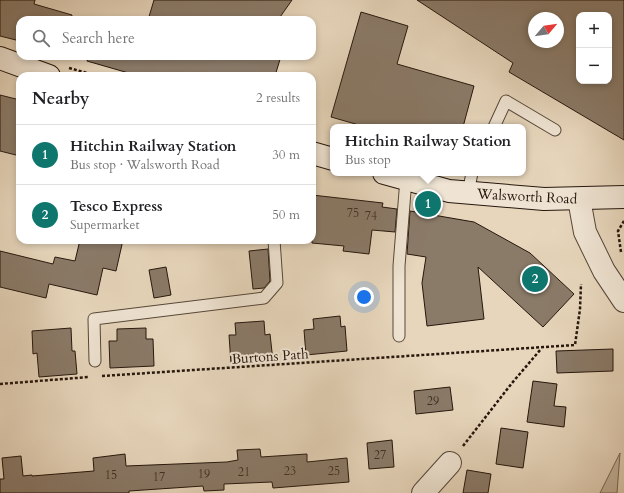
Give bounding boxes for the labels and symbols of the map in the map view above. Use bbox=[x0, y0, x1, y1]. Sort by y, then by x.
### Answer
north arrow bbox=[528, 12, 564, 48]
street label: Walsworth Road bbox=[475, 184, 578, 209]
pin: 1 bbox=[415, 189, 441, 219]
house number: 75 bbox=[347, 205, 359, 221]
house number: 74 bbox=[365, 208, 377, 224]
pin: 2 bbox=[522, 264, 548, 294]
your location bbox=[354, 287, 374, 307]
street label: Burtons Path bbox=[231, 344, 309, 369]
house number: 29 bbox=[427, 393, 439, 409]
house number: 27 bbox=[374, 447, 386, 463]
house number: 23 bbox=[284, 463, 296, 479]
house number: 25 bbox=[328, 463, 340, 479]
house number: 21 bbox=[238, 464, 250, 480]
house number: 19 bbox=[198, 466, 210, 482]
house number: 15 bbox=[105, 467, 117, 483]
house number: 17 bbox=[153, 469, 165, 485]

